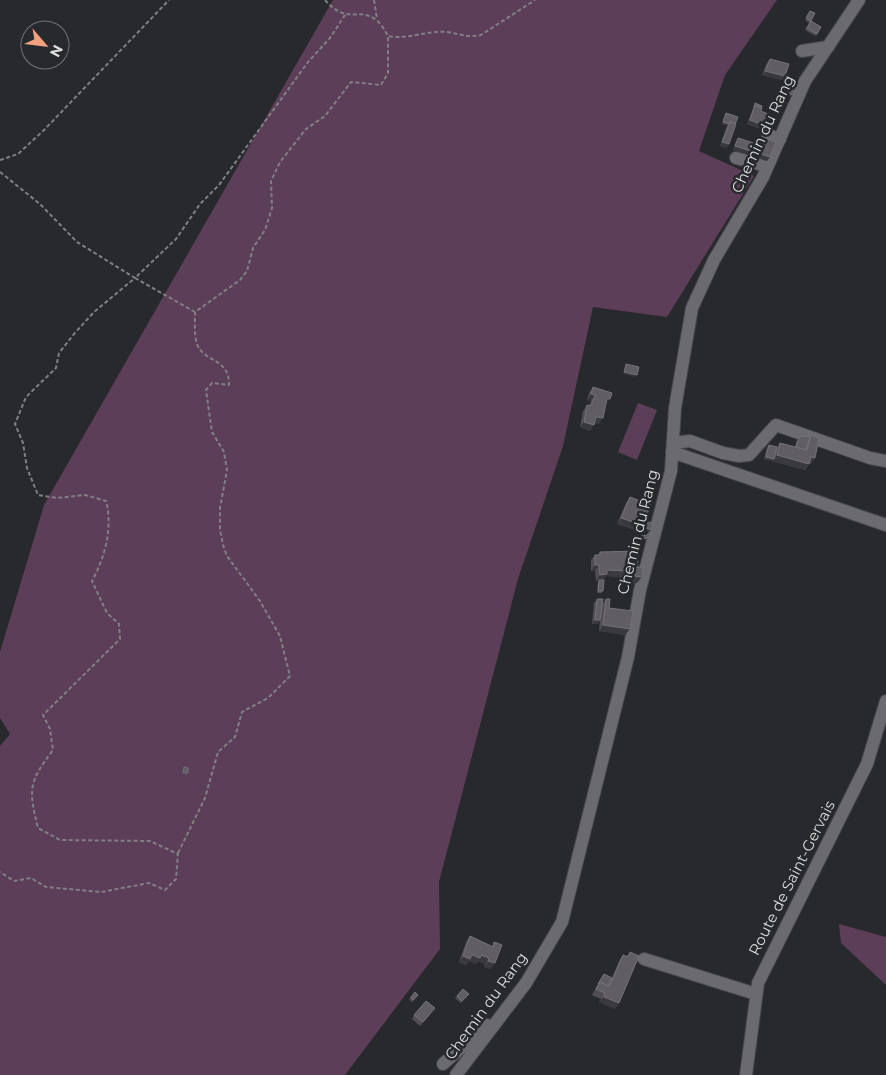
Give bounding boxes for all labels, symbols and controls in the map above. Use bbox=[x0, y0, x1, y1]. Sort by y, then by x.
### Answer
north arrow bbox=[20, 20, 70, 70]
text: N bbox=[46, 42, 67, 60]
street label: Chemin du Rang bbox=[727, 72, 798, 196]
street label: Chemin du Rang bbox=[613, 467, 662, 596]
street label: Route de Saint-Gervais bbox=[744, 797, 839, 958]
street label: Chemin du Rang bbox=[440, 948, 531, 1063]

